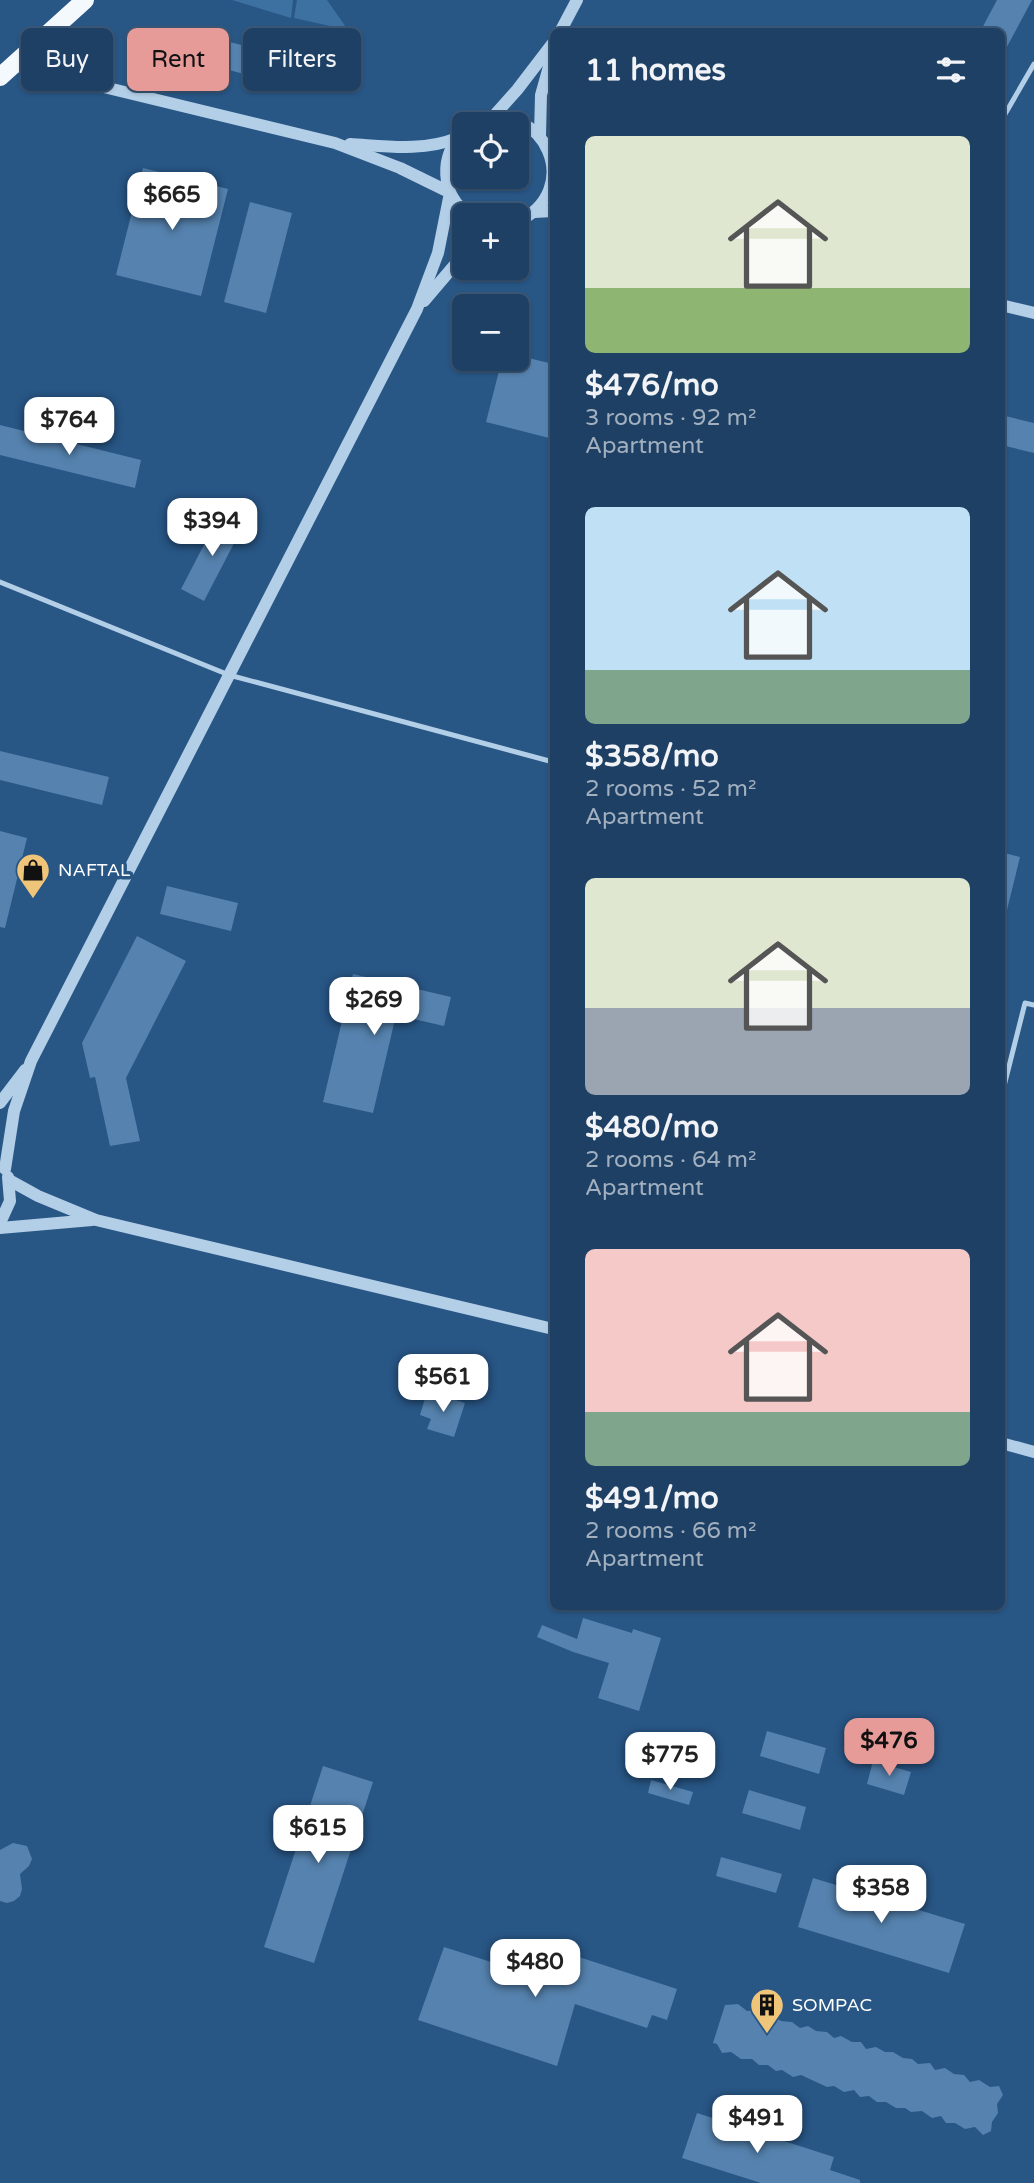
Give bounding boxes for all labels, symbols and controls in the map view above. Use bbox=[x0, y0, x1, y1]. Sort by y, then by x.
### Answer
chip: Buy bbox=[21, 28, 113, 91]
chip: Rent bbox=[127, 28, 229, 91]
chip: Filters bbox=[243, 28, 361, 91]
icon: filters bbox=[932, 51, 970, 89]
text: 11 homes bbox=[585, 52, 726, 89]
map controls bbox=[452, 112, 529, 371]
button: locate bbox=[452, 112, 529, 189]
pin: $665 bbox=[131, 173, 213, 232]
text: $665 bbox=[143, 181, 201, 209]
icon: home bbox=[715, 181, 841, 307]
button: + bbox=[452, 203, 529, 280]
button: − bbox=[452, 294, 529, 371]
text: $476/mo bbox=[585, 367, 719, 404]
pin: $764 bbox=[28, 398, 110, 457]
text: 3 rooms · 92 m² bbox=[585, 404, 756, 432]
text: $764 bbox=[40, 406, 98, 434]
text: Apartment bbox=[585, 432, 704, 460]
pin: $394 bbox=[171, 498, 253, 558]
text: $394 bbox=[183, 507, 241, 535]
icon: home bbox=[715, 552, 841, 678]
text: $358/mo bbox=[585, 738, 719, 775]
text: 2 rooms · 52 m² bbox=[585, 775, 756, 803]
text: Apartment bbox=[585, 803, 704, 831]
shop icon: NAFTAL bbox=[14, 851, 52, 900]
place label: NAFTAL bbox=[58, 859, 131, 881]
icon: home bbox=[715, 923, 841, 1049]
pin: $269 bbox=[333, 978, 415, 1037]
text: $269 bbox=[345, 986, 403, 1014]
text: $480/mo bbox=[585, 1109, 719, 1146]
text: 2 rooms · 64 m² bbox=[585, 1146, 756, 1174]
text: Apartment bbox=[585, 1174, 704, 1202]
icon: home bbox=[715, 1294, 841, 1420]
pin: $561 bbox=[402, 1354, 484, 1414]
text: $561 bbox=[414, 1363, 472, 1391]
text: $491/mo bbox=[585, 1480, 719, 1517]
text: 2 rooms · 66 m² bbox=[585, 1517, 756, 1545]
text: Apartment bbox=[585, 1545, 704, 1573]
pin: $476 bbox=[848, 1718, 930, 1778]
text: $476 bbox=[860, 1727, 918, 1755]
pin: $775 bbox=[629, 1732, 711, 1792]
text: $775 bbox=[641, 1741, 699, 1769]
pin: $615 bbox=[277, 1806, 359, 1865]
text: $615 bbox=[289, 1814, 347, 1842]
pin: $358 bbox=[840, 1866, 922, 1925]
text: $358 bbox=[852, 1874, 910, 1902]
pin: $480 bbox=[494, 1940, 576, 1999]
text: $480 bbox=[506, 1948, 564, 1976]
building icon: SOMPAC bbox=[748, 1986, 786, 2035]
place label: SOMPAC bbox=[792, 1994, 872, 2016]
pin: $491 bbox=[716, 2096, 798, 2155]
text: $491 bbox=[728, 2104, 786, 2132]

